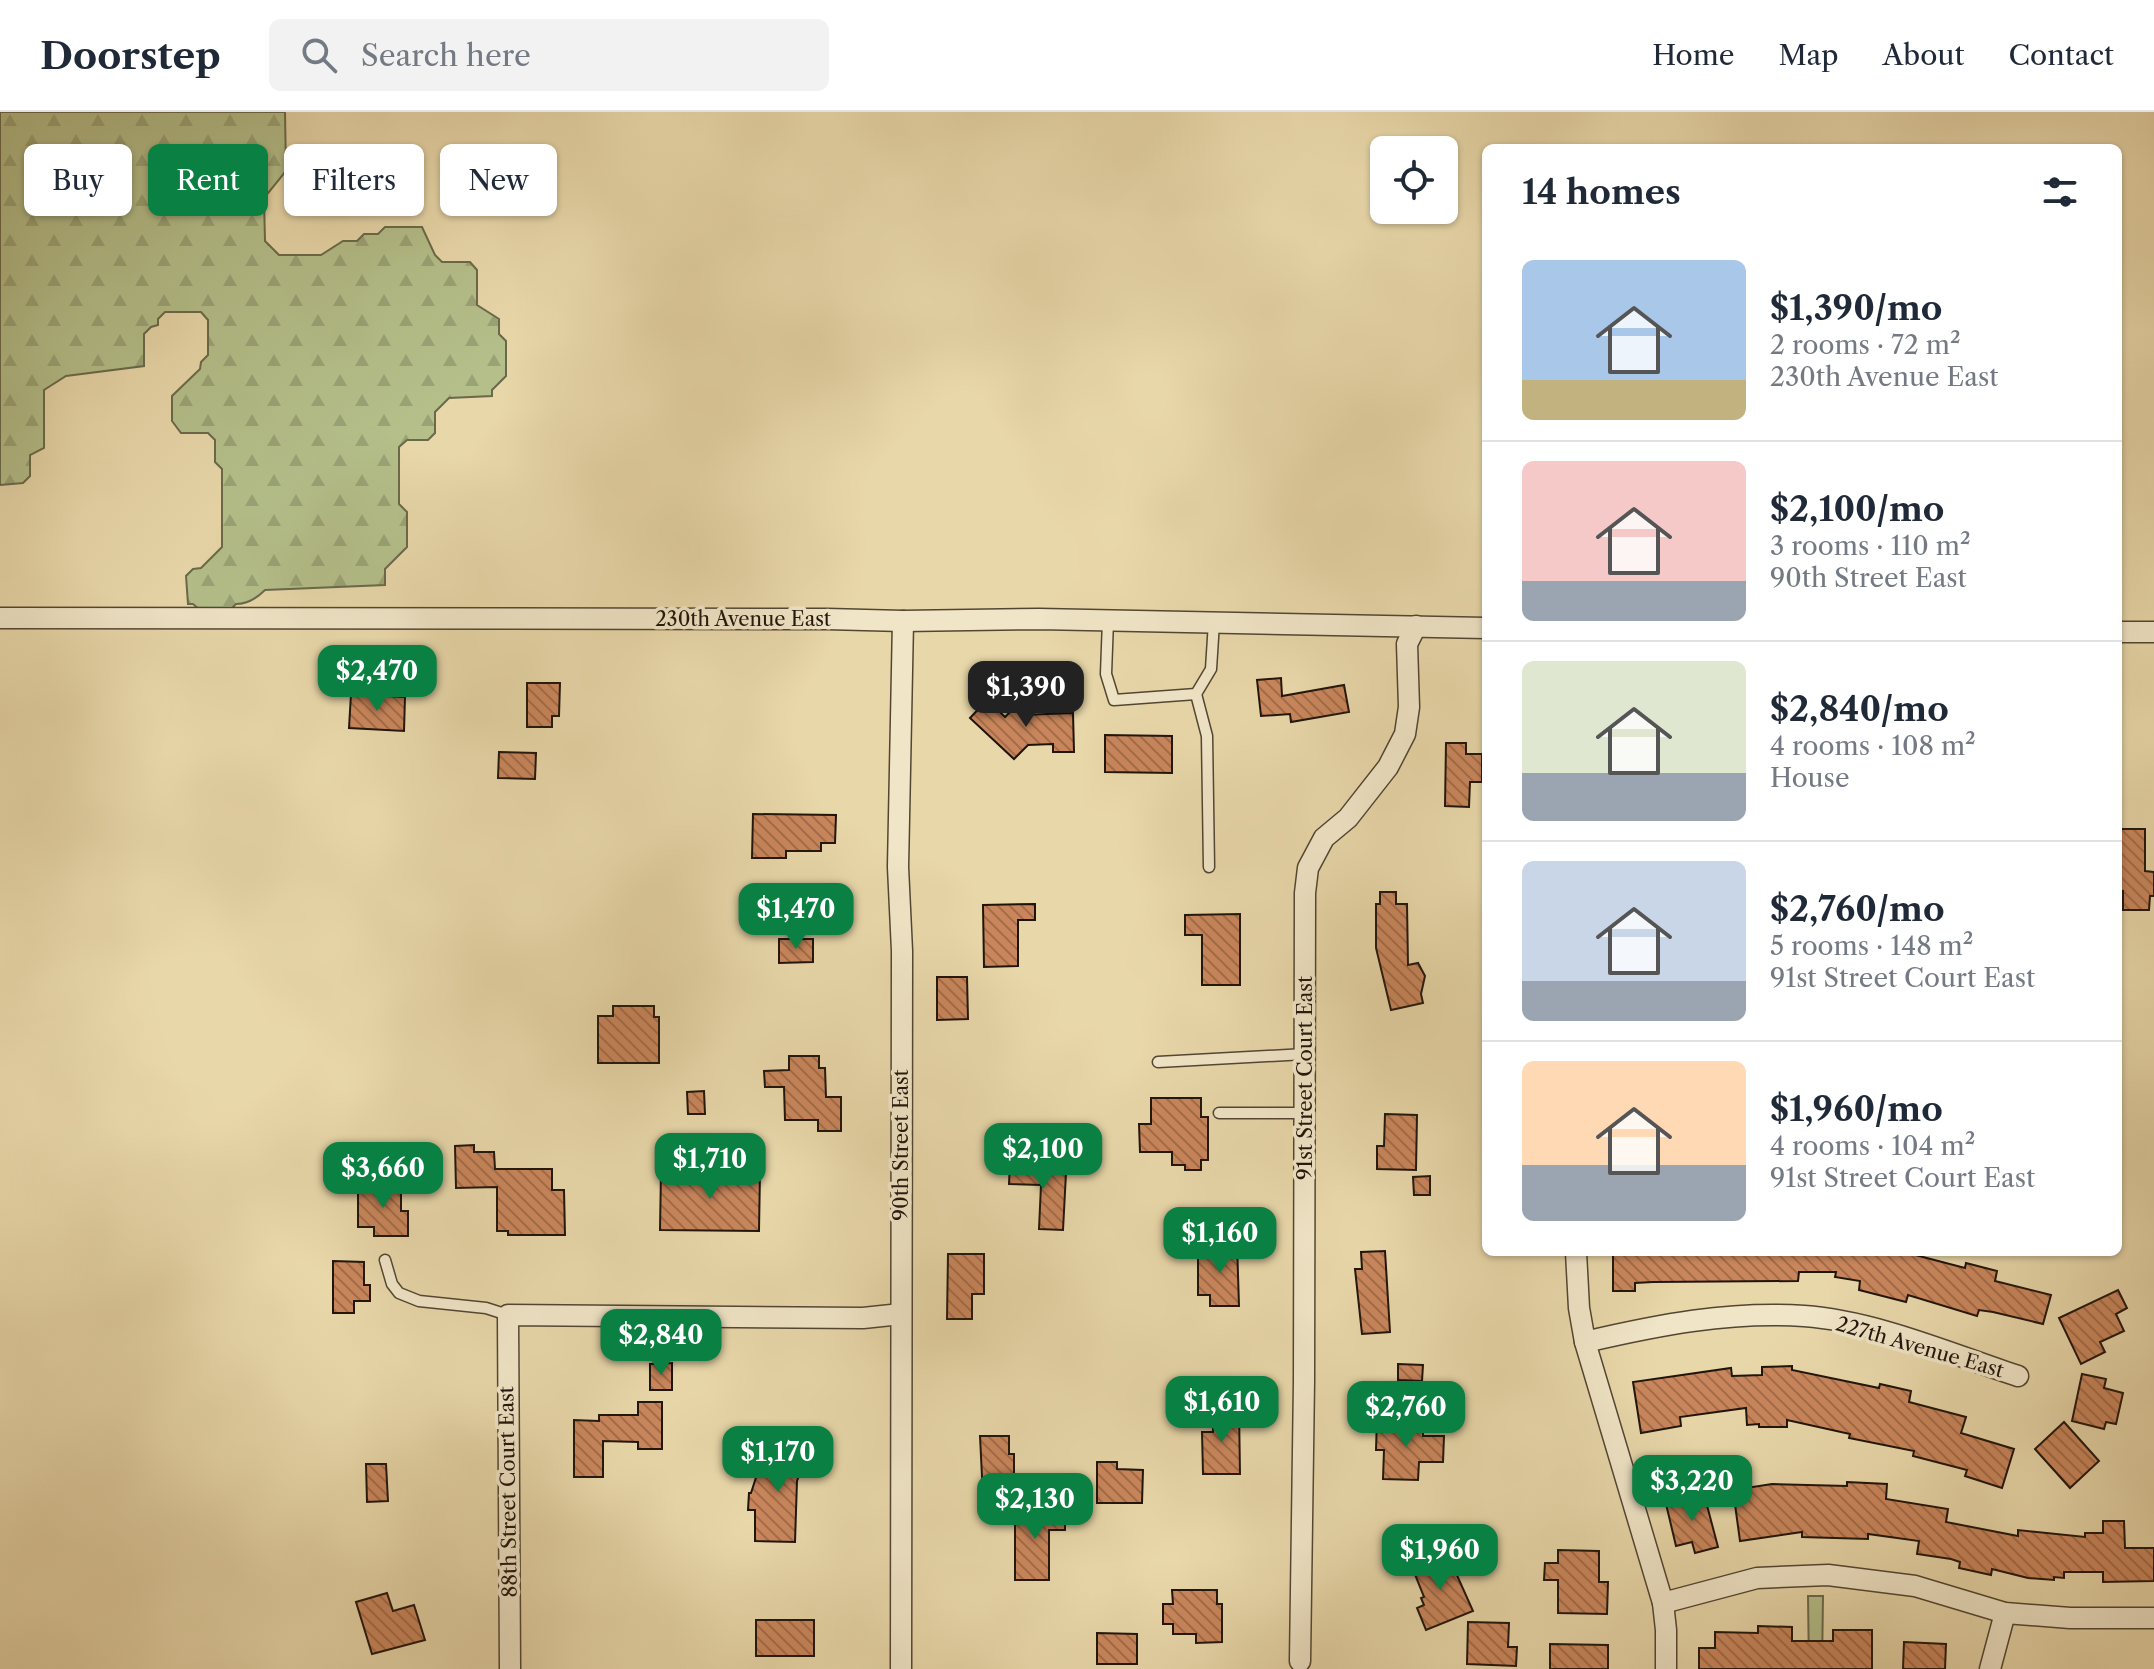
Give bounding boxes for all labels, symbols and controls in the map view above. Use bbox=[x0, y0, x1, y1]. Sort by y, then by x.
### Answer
search box bbox=[269, 19, 829, 91]
text: Doorstep bbox=[40, 32, 221, 79]
icon: search bbox=[297, 33, 341, 77]
text: Search here bbox=[361, 37, 531, 74]
text: Home bbox=[1652, 38, 1734, 72]
text: Map bbox=[1778, 38, 1838, 72]
text: About bbox=[1882, 38, 1964, 72]
text: Contact bbox=[2008, 38, 2114, 72]
map controls bbox=[1370, 136, 1458, 224]
button: locate bbox=[1370, 136, 1458, 224]
chip: Buy bbox=[24, 144, 132, 216]
chip: Rent bbox=[148, 144, 268, 216]
chip: Filters bbox=[284, 144, 424, 216]
chip: New bbox=[440, 144, 557, 216]
icon: filters bbox=[2038, 170, 2082, 214]
text: 14 homes bbox=[1522, 171, 1681, 213]
text: $1,390/mo bbox=[1770, 287, 1942, 329]
icon: home bbox=[1586, 292, 1682, 388]
text: 2 rooms · 72 m² bbox=[1770, 329, 1961, 361]
text: 230th Avenue East bbox=[1770, 361, 1998, 393]
text: $2,100/mo bbox=[1770, 488, 1944, 530]
icon: home bbox=[1586, 493, 1682, 589]
text: 3 rooms · 110 m² bbox=[1770, 530, 1971, 562]
text: 90th Street East bbox=[1770, 562, 1967, 594]
street label: 230th Avenue East bbox=[655, 607, 831, 631]
pin: $2,470 bbox=[312, 645, 442, 713]
text: $2,470 bbox=[336, 655, 418, 687]
pin: $1,390 bbox=[961, 661, 1091, 729]
text: $1,390 bbox=[986, 671, 1066, 703]
text: $2,840/mo bbox=[1770, 688, 1949, 730]
icon: home bbox=[1586, 693, 1682, 789]
text: 4 rooms · 108 m² bbox=[1770, 730, 1976, 762]
text: House bbox=[1770, 762, 1850, 794]
pin: $1,470 bbox=[731, 883, 861, 951]
text: $2,760/mo bbox=[1770, 888, 1945, 930]
text: $1,470 bbox=[757, 893, 835, 925]
icon: home bbox=[1586, 893, 1682, 989]
text: 5 rooms · 148 m² bbox=[1770, 930, 1973, 962]
text: 91st Street Court East bbox=[1770, 962, 2035, 994]
street label: 91st Street Court East bbox=[1293, 976, 1317, 1180]
street label: 90th Street East bbox=[889, 1069, 913, 1221]
text: $1,960/mo bbox=[1770, 1088, 1943, 1130]
icon: home bbox=[1586, 1093, 1682, 1189]
pin: $2,100 bbox=[978, 1123, 1108, 1191]
text: 4 rooms · 104 m² bbox=[1770, 1130, 1975, 1162]
pin: $1,710 bbox=[645, 1133, 775, 1201]
text: $2,100 bbox=[1002, 1133, 1084, 1165]
pin: $3,660 bbox=[318, 1142, 448, 1210]
text: $1,710 bbox=[673, 1143, 747, 1175]
text: $3,660 bbox=[341, 1152, 425, 1184]
text: 91st Street Court East bbox=[1770, 1162, 2035, 1194]
pin: $1,160 bbox=[1155, 1207, 1285, 1275]
text: $1,160 bbox=[1181, 1217, 1259, 1249]
pin: $2,840 bbox=[596, 1309, 726, 1377]
street label: 227th Avenue East bbox=[1833, 1312, 2007, 1382]
text: $2,840 bbox=[619, 1319, 704, 1351]
pin: $1,610 bbox=[1157, 1376, 1287, 1444]
pin: $2,760 bbox=[1341, 1381, 1471, 1449]
street label: 88th Street Court East bbox=[494, 1386, 522, 1598]
text: $1,610 bbox=[1184, 1386, 1260, 1418]
text: $2,760 bbox=[1365, 1391, 1447, 1423]
pin: $1,170 bbox=[713, 1426, 843, 1494]
text: $1,170 bbox=[740, 1436, 816, 1468]
pin: $3,220 bbox=[1627, 1455, 1757, 1523]
text: $3,220 bbox=[1650, 1465, 1734, 1497]
pin: $2,130 bbox=[970, 1473, 1100, 1541]
text: $2,130 bbox=[995, 1483, 1075, 1515]
pin: $1,960 bbox=[1375, 1524, 1505, 1592]
text: $1,960 bbox=[1400, 1534, 1480, 1566]

